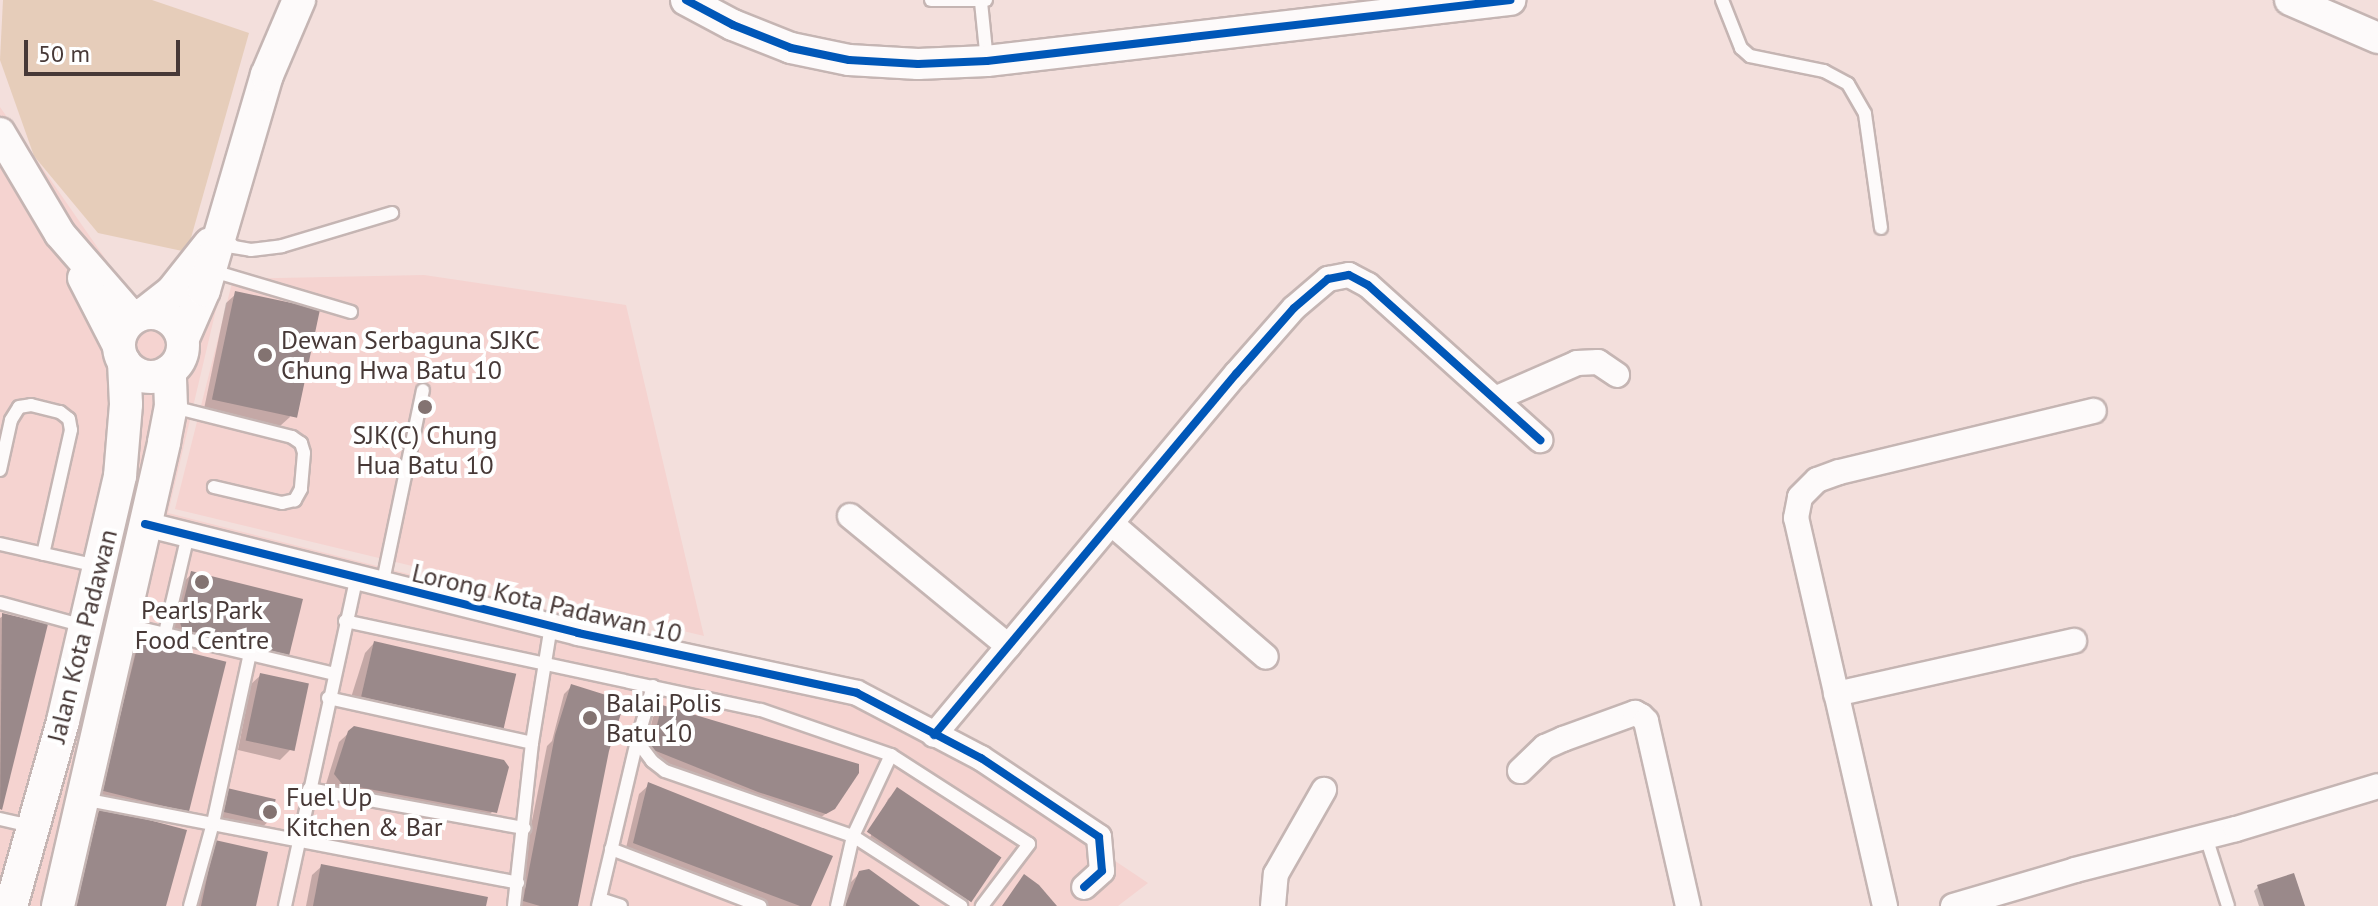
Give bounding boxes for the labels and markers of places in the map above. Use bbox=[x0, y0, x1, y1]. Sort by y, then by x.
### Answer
place label: Dewan Serbaguna SJKC Chung Hwa Batu 10 bbox=[281, 324, 540, 386]
marker: Dewan Serbaguna SJKC Chung Hwa Batu 10 bbox=[256, 346, 274, 364]
marker: SJK(C) Chung Hua Batu 10 bbox=[416, 398, 434, 416]
place label: SJK(C) Chung Hua Batu 10 bbox=[353, 419, 497, 480]
marker: Pearls Park Food Centre bbox=[193, 573, 211, 591]
place label: Pearls Park Food Centre bbox=[135, 594, 269, 656]
place label: Balai Polis Batu 10 bbox=[606, 687, 722, 748]
marker: Balai Polis Batu 10 bbox=[581, 709, 599, 727]
place label: Fuel Up Kitchen & Bar bbox=[286, 781, 443, 842]
marker: Fuel Up Kitchen & Bar bbox=[261, 803, 279, 821]

